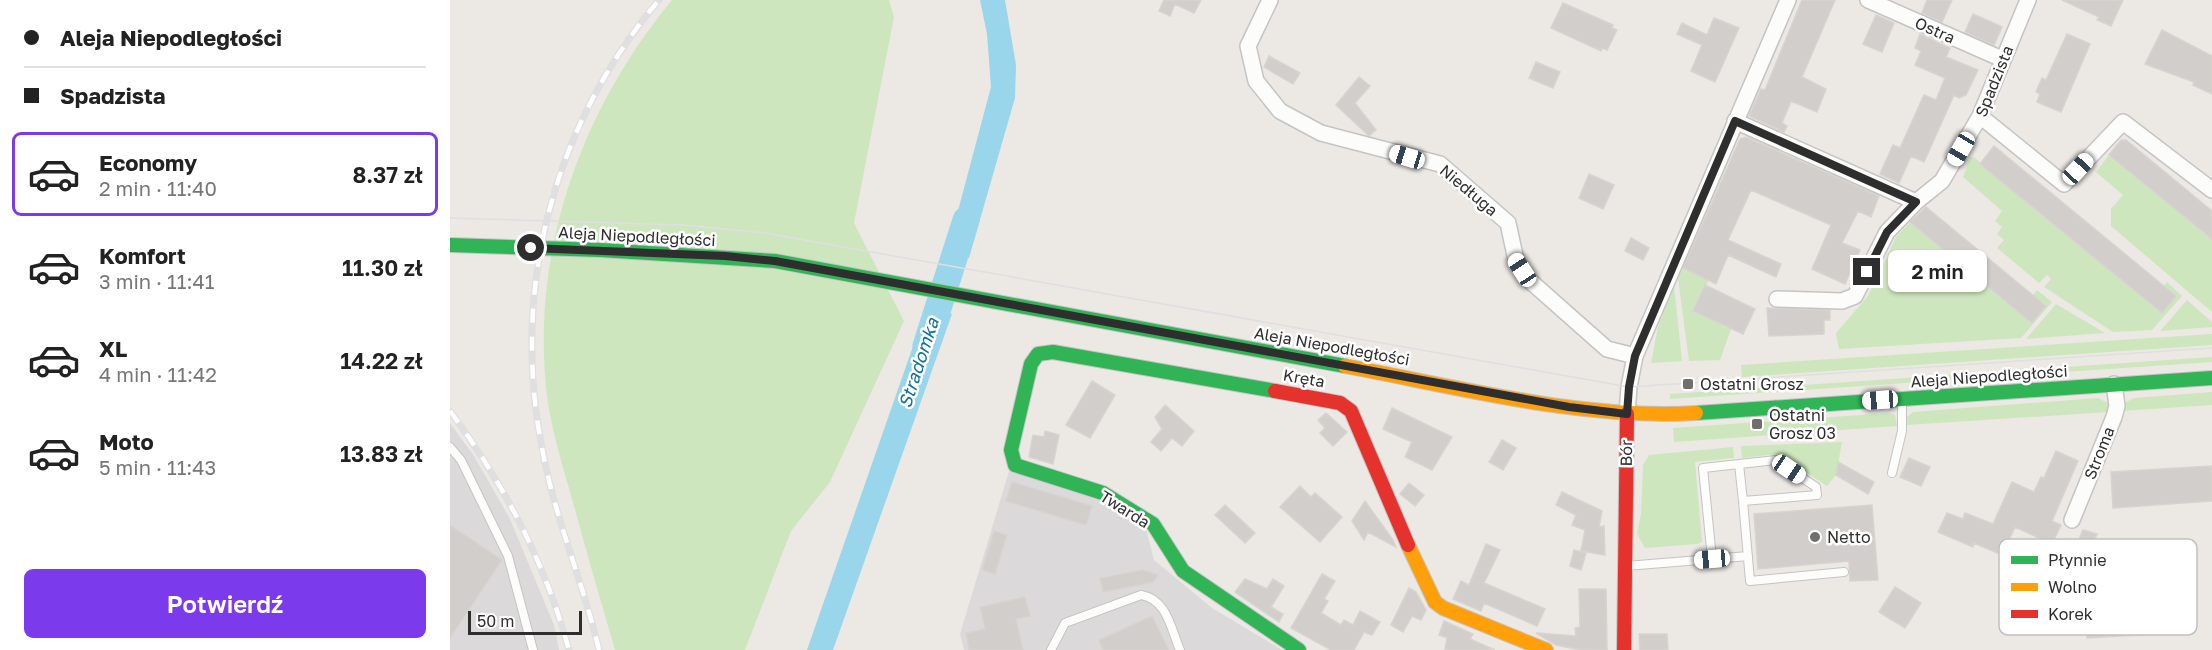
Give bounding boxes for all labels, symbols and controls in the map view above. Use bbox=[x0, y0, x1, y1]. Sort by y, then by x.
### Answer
street label: Ostra bbox=[1912, 12, 1958, 48]
text: Aleja Niepodległości bbox=[60, 24, 282, 51]
street label: Spadzista bbox=[1971, 42, 2017, 120]
text: Spadzista bbox=[60, 82, 166, 109]
car bbox=[1944, 129, 1978, 169]
car bbox=[1387, 143, 1427, 171]
icon: car bbox=[27, 147, 81, 201]
text: Economy bbox=[99, 149, 197, 176]
car bbox=[2059, 150, 2097, 188]
street label: Niedługa bbox=[1436, 160, 1502, 220]
text: 8.37 zł bbox=[352, 161, 423, 188]
text: 2 min · 11:40 bbox=[99, 176, 217, 200]
street label: Aleja Niepodległości bbox=[558, 222, 716, 250]
route start bbox=[517, 234, 544, 261]
icon: car bbox=[27, 240, 81, 294]
text: Komfort bbox=[99, 242, 186, 269]
car bbox=[1505, 250, 1539, 290]
callout: 2 min bbox=[1888, 251, 1987, 293]
text: 11.30 zł bbox=[342, 254, 423, 281]
route end bbox=[1853, 258, 1880, 285]
text: 2 min bbox=[1912, 259, 1964, 283]
text: 3 min · 11:41 bbox=[99, 269, 214, 293]
water label: Stradomka bbox=[893, 314, 943, 410]
street label: Aleja Niepodległości bbox=[1253, 322, 1411, 370]
icon: car bbox=[27, 333, 81, 387]
text: XL bbox=[99, 335, 127, 362]
text: 14.22 zł bbox=[340, 347, 423, 374]
street label: Aleja Niepodległości bbox=[1910, 361, 2068, 391]
text: 4 min · 11:42 bbox=[99, 362, 217, 386]
street label: Kręta bbox=[1282, 365, 1326, 391]
place label: Ostatni Grosz bbox=[1700, 374, 1804, 394]
marker: Ostatni Grosz bbox=[1681, 377, 1695, 391]
car bbox=[1861, 390, 1899, 410]
place label: Ostatni Grosz 03 bbox=[1769, 405, 1836, 443]
marker: Ostatni Grosz 03 bbox=[1750, 417, 1764, 431]
street label: Stroma bbox=[2079, 424, 2119, 482]
icon: car bbox=[27, 426, 81, 480]
text: Moto bbox=[99, 428, 154, 455]
text: 13.83 zł bbox=[340, 440, 423, 467]
street label: Bór bbox=[1616, 440, 1636, 466]
car bbox=[1769, 451, 1809, 487]
text: 5 min · 11:43 bbox=[99, 455, 216, 479]
street label: Twarda bbox=[1096, 486, 1154, 532]
place label: Netto bbox=[1827, 527, 1871, 547]
marker: Netto bbox=[1808, 530, 1822, 544]
legend bbox=[1999, 539, 2197, 635]
car bbox=[1693, 548, 1731, 570]
text: Płynnie bbox=[2048, 550, 2106, 570]
button: Potwierdź bbox=[24, 569, 426, 638]
text: Wolno bbox=[2048, 577, 2097, 597]
text: Korek bbox=[2048, 604, 2093, 624]
scale bar bbox=[468, 608, 582, 636]
text: 50 m bbox=[477, 611, 514, 631]

